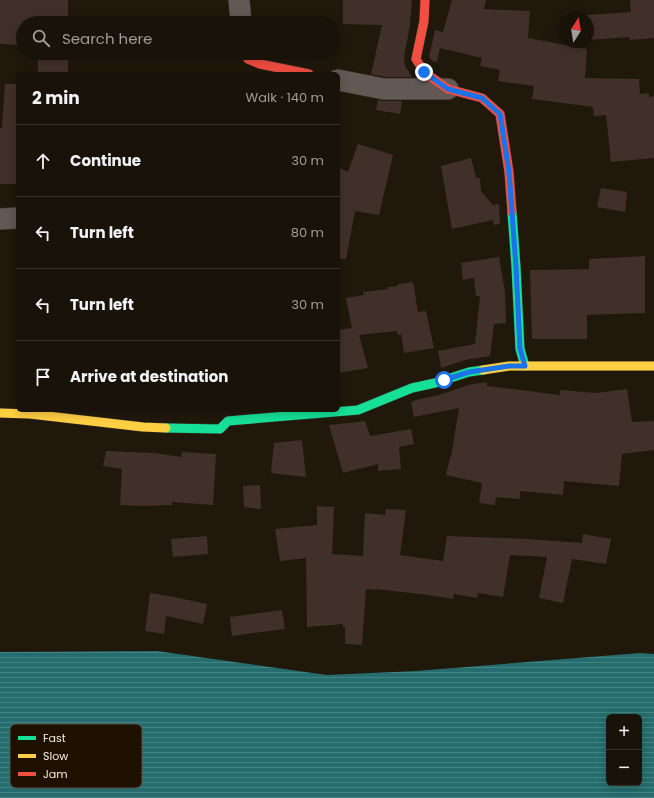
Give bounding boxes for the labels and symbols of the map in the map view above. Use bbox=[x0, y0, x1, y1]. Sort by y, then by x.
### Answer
north arrow bbox=[558, 12, 594, 48]
route end bbox=[415, 63, 433, 81]
route start bbox=[435, 371, 453, 389]
legend bbox=[10, 724, 142, 788]
text: Fast bbox=[43, 730, 66, 746]
text: Slow bbox=[43, 748, 68, 764]
text: Jam bbox=[43, 766, 68, 782]

